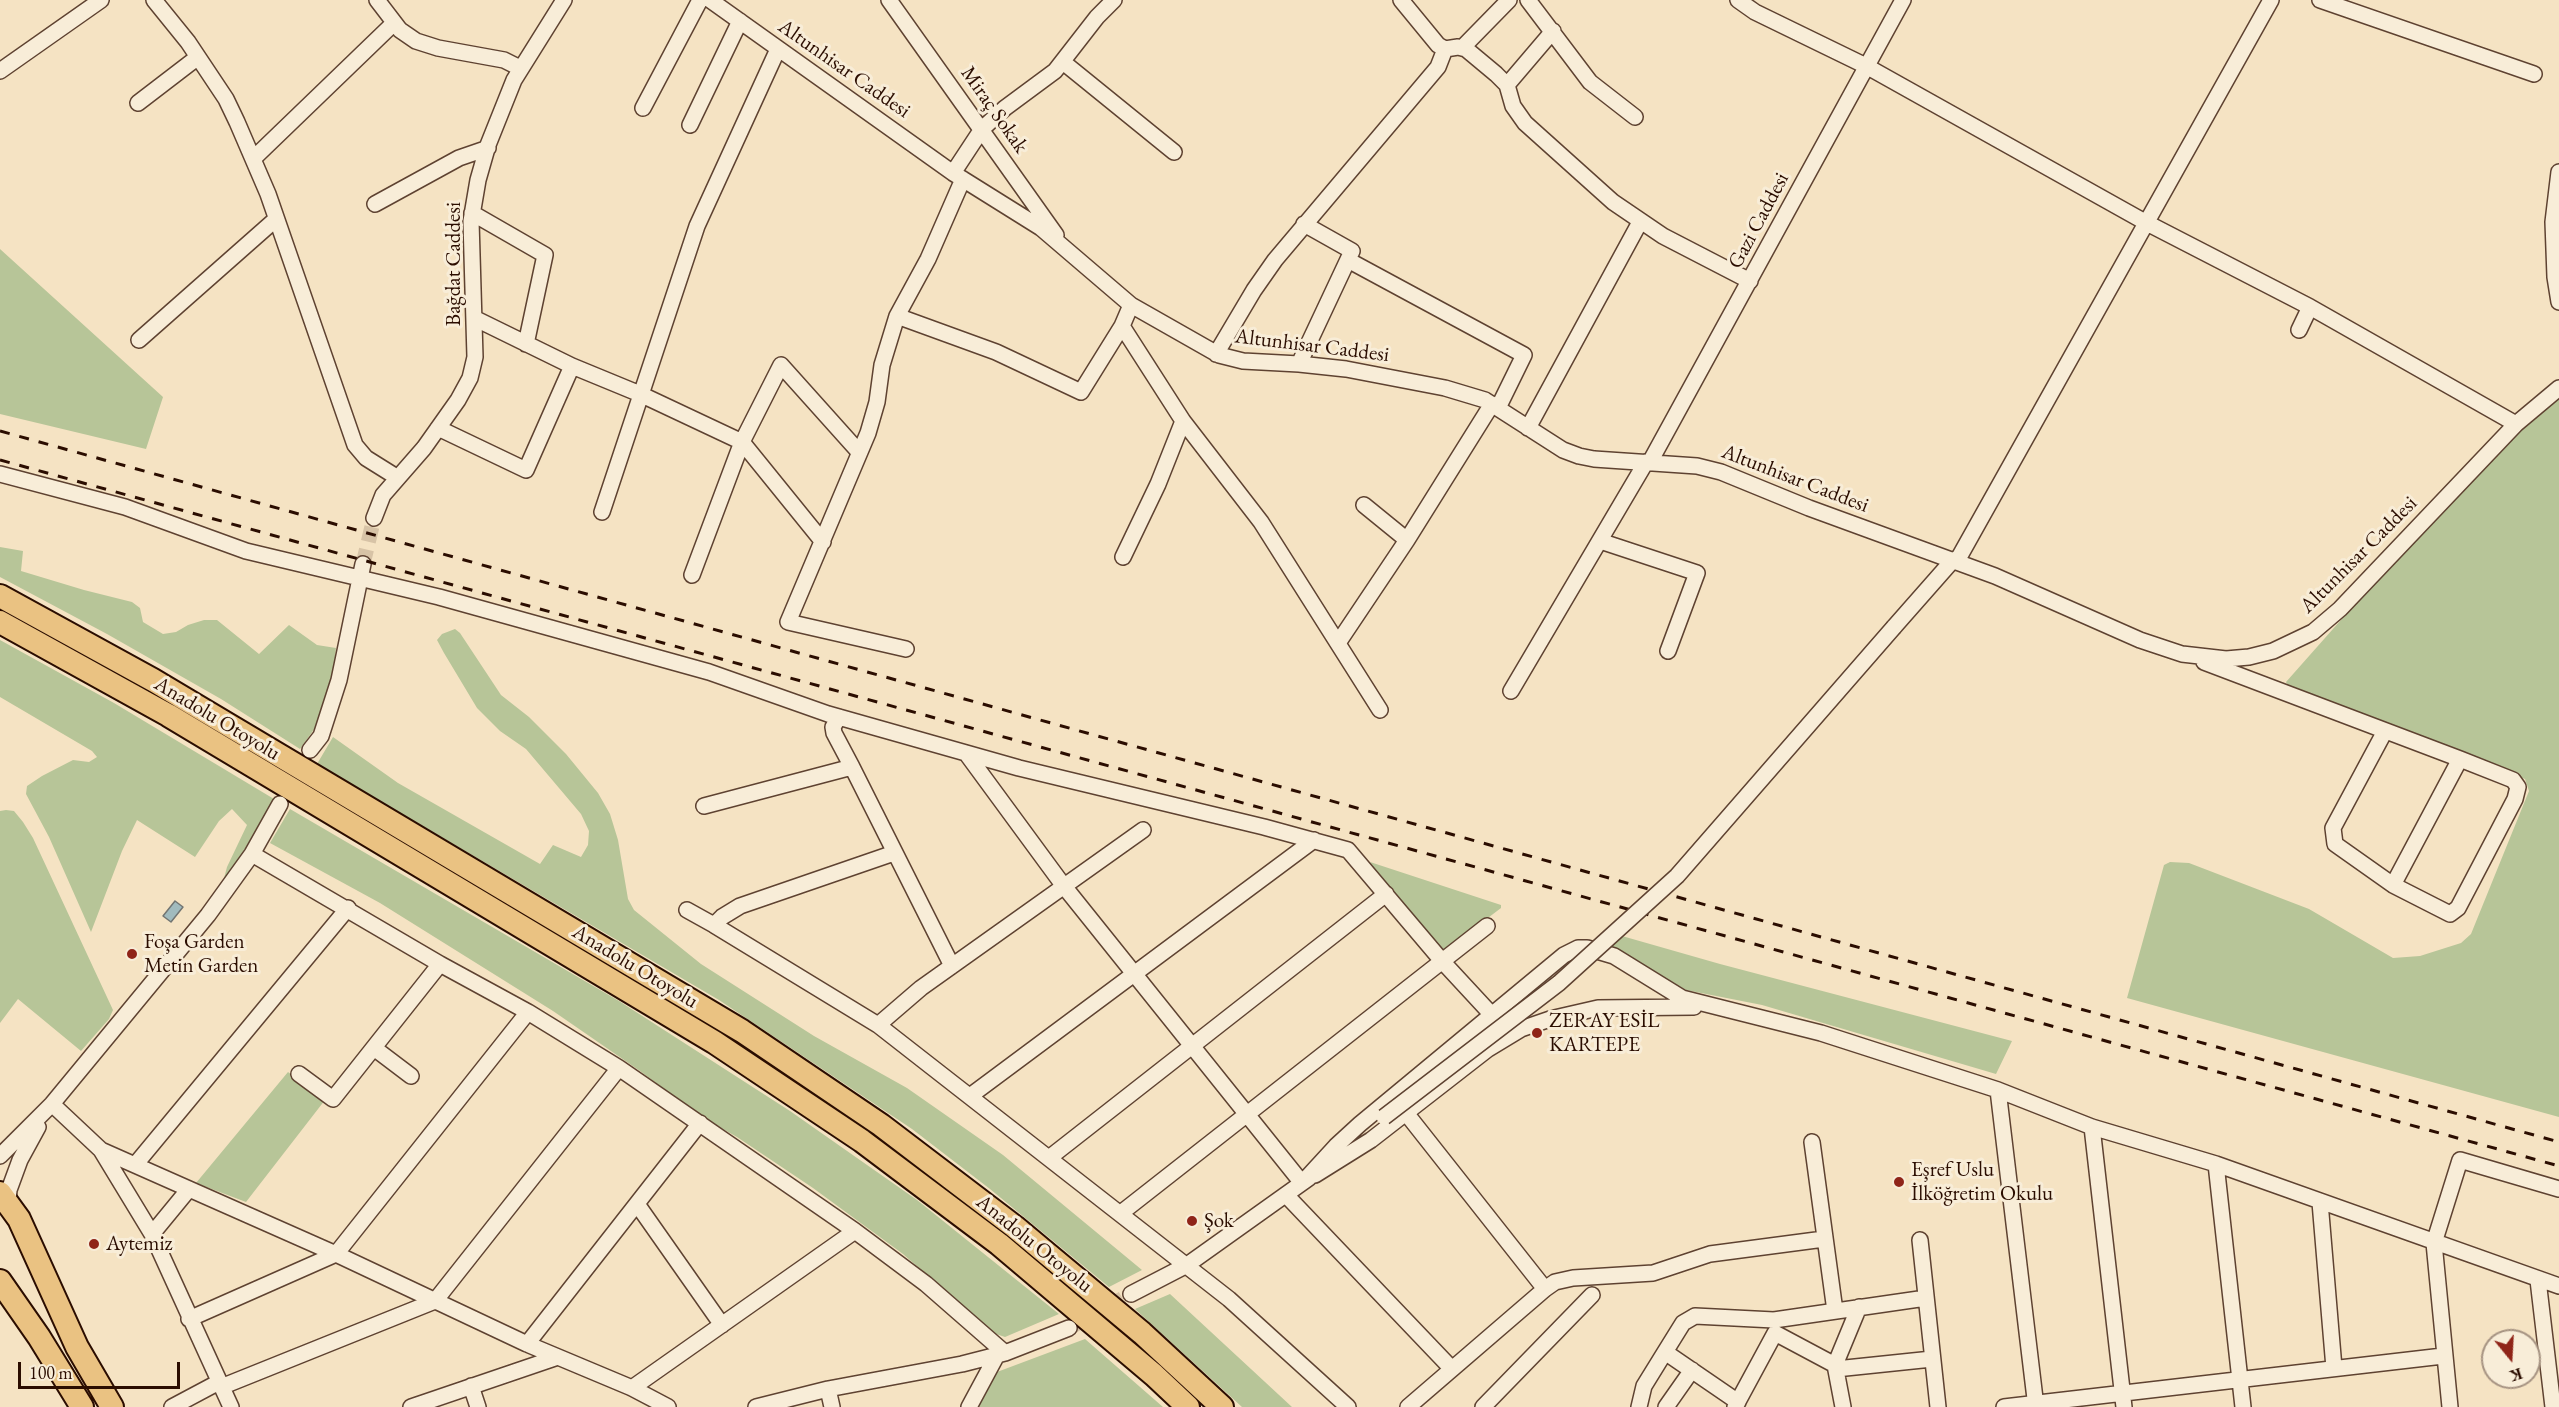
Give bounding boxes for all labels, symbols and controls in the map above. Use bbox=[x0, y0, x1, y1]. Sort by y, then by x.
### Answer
street label: Altunhisar Caddesi bbox=[773, 14, 915, 124]
street label: Miraç Sokak bbox=[955, 62, 1033, 158]
street label: Gazi Caddesi bbox=[1723, 169, 1795, 273]
street label: Bağdat Caddesi bbox=[441, 202, 467, 326]
street label: Altunhisar Caddesi bbox=[1233, 324, 1391, 368]
street label: Altunhisar Caddesi bbox=[1718, 439, 1872, 519]
street label: Altunhisar Caddesi bbox=[2295, 491, 2423, 619]
street label: Anadolu Otoyolu bbox=[149, 672, 285, 766]
street label: Anadolu Otoyolu bbox=[567, 920, 703, 1014]
place label: Foşa Garden Metin Garden bbox=[144, 929, 258, 979]
marker: Foşa Garden Metin Garden bbox=[125, 947, 139, 961]
place label: ZERAY ESİL KARTEPE bbox=[1549, 1008, 1660, 1058]
marker: ZERAY ESİL KARTEPE bbox=[1530, 1026, 1544, 1040]
place label: Eşref Uslu İlköğretim Okulu bbox=[1911, 1157, 2053, 1207]
marker: Eşref Uslu İlköğretim Okulu bbox=[1892, 1175, 1906, 1189]
street label: Anadolu Otoyolu bbox=[971, 1189, 1097, 1299]
place label: Şok bbox=[1204, 1208, 1234, 1234]
marker: Şok bbox=[1185, 1214, 1199, 1228]
place label: Aytemiz bbox=[106, 1231, 172, 1257]
marker: Aytemiz bbox=[87, 1237, 101, 1251]
north arrow bbox=[2481, 1329, 2541, 1389]
scale bar bbox=[21, 1350, 183, 1388]
text: 100 m bbox=[29, 1361, 73, 1384]
text: K bbox=[2507, 1363, 2525, 1387]

